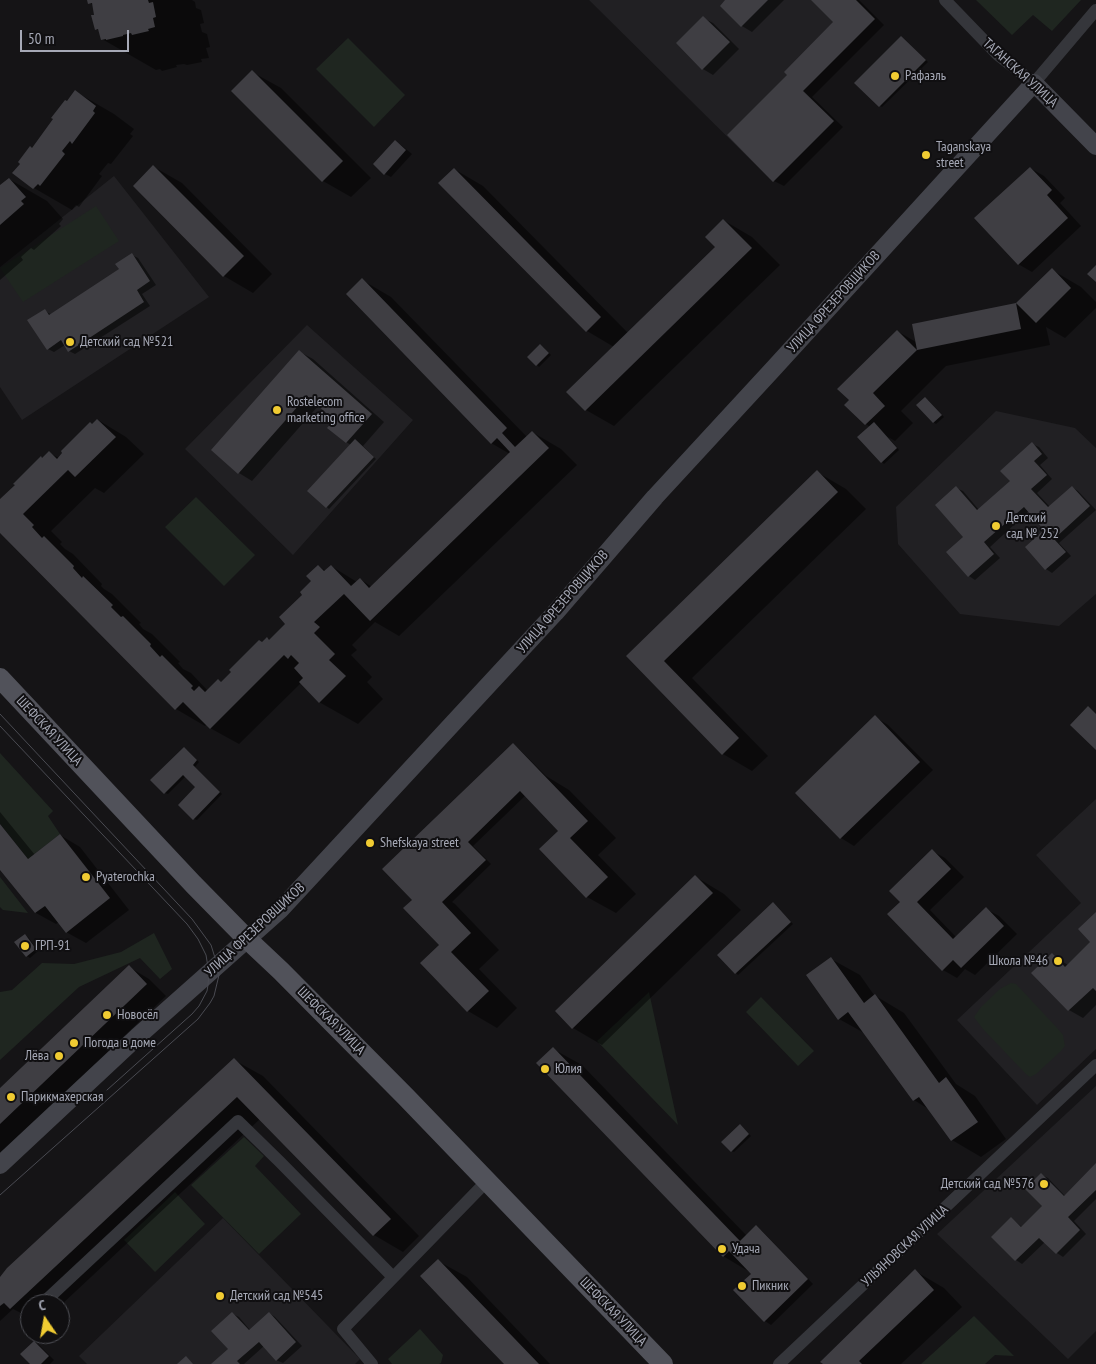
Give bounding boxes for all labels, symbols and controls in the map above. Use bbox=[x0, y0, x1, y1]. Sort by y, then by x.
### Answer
scale bar bbox=[22, 20, 131, 52]
text: 50 m bbox=[28, 29, 54, 48]
street label: ТАГАНСКАЯ УЛИЦА bbox=[979, 35, 1061, 111]
place label: Рафаэль bbox=[905, 68, 946, 84]
marker: Рафаэль bbox=[889, 70, 901, 82]
place label: Taganskaya street bbox=[936, 139, 991, 172]
marker: Taganskaya street bbox=[920, 149, 932, 161]
street label: УЛИЦА ФРЕЗЕРОВЩИКОВ bbox=[784, 248, 884, 356]
place label: Детский сад №521 bbox=[80, 334, 173, 350]
marker: Детский сад №521 bbox=[64, 336, 76, 348]
place label: Rostelecom marketing office bbox=[287, 394, 365, 427]
marker: Rostelecom marketing office bbox=[271, 404, 283, 416]
place label: Детский сад № 252 bbox=[1006, 510, 1059, 542]
marker: Детский сад № 252 bbox=[990, 520, 1002, 532]
street label: УЛИЦА ФРЕЗЕРОВЩИКОВ bbox=[514, 547, 612, 657]
street label: ШЕФСКАЯ УЛИЦА bbox=[12, 693, 86, 769]
place label: Shefskaya street bbox=[380, 835, 459, 851]
marker: Shefskaya street bbox=[364, 837, 376, 849]
place label: Pyaterochka bbox=[96, 869, 155, 885]
marker: Pyaterochka bbox=[80, 871, 92, 883]
street label: УЛИЦА ФРЕЗЕРОВЩИКОВ bbox=[202, 879, 308, 981]
place label: ГРП-91 bbox=[35, 938, 70, 954]
marker: ГРП-91 bbox=[19, 940, 31, 952]
place label: Школа №46 bbox=[988, 953, 1048, 969]
marker: Школа №46 bbox=[1052, 955, 1064, 967]
street label: ШЕФСКАЯ УЛИЦА bbox=[294, 984, 368, 1058]
place label: Новосёл bbox=[117, 1007, 158, 1023]
marker: Новосёл bbox=[101, 1009, 113, 1021]
place label: Погода в доме bbox=[84, 1035, 156, 1051]
marker: Погода в доме bbox=[68, 1037, 80, 1049]
place label: Лёва bbox=[25, 1048, 49, 1064]
marker: Лёва bbox=[53, 1050, 65, 1062]
place label: Юлия bbox=[555, 1061, 582, 1077]
marker: Юлия bbox=[539, 1063, 551, 1075]
place label: Парикмахерская bbox=[21, 1089, 103, 1105]
marker: Парикмахерская bbox=[5, 1091, 17, 1103]
place label: Детский сад №576 bbox=[941, 1176, 1034, 1192]
marker: Детский сад №576 bbox=[1038, 1178, 1050, 1190]
street label: УЛЬЯНОВСКАЯ УЛИЦА bbox=[858, 1202, 952, 1290]
place label: Удача bbox=[732, 1241, 760, 1257]
marker: Удача bbox=[716, 1243, 728, 1255]
street label: ШЕФСКАЯ УЛИЦА bbox=[576, 1274, 650, 1350]
place label: Пикник bbox=[752, 1278, 789, 1294]
marker: Пикник bbox=[736, 1280, 748, 1292]
place label: Детский сад №545 bbox=[230, 1288, 323, 1304]
marker: Детский сад №545 bbox=[214, 1290, 226, 1302]
north arrow bbox=[20, 1294, 70, 1344]
text: С bbox=[37, 1296, 47, 1315]

